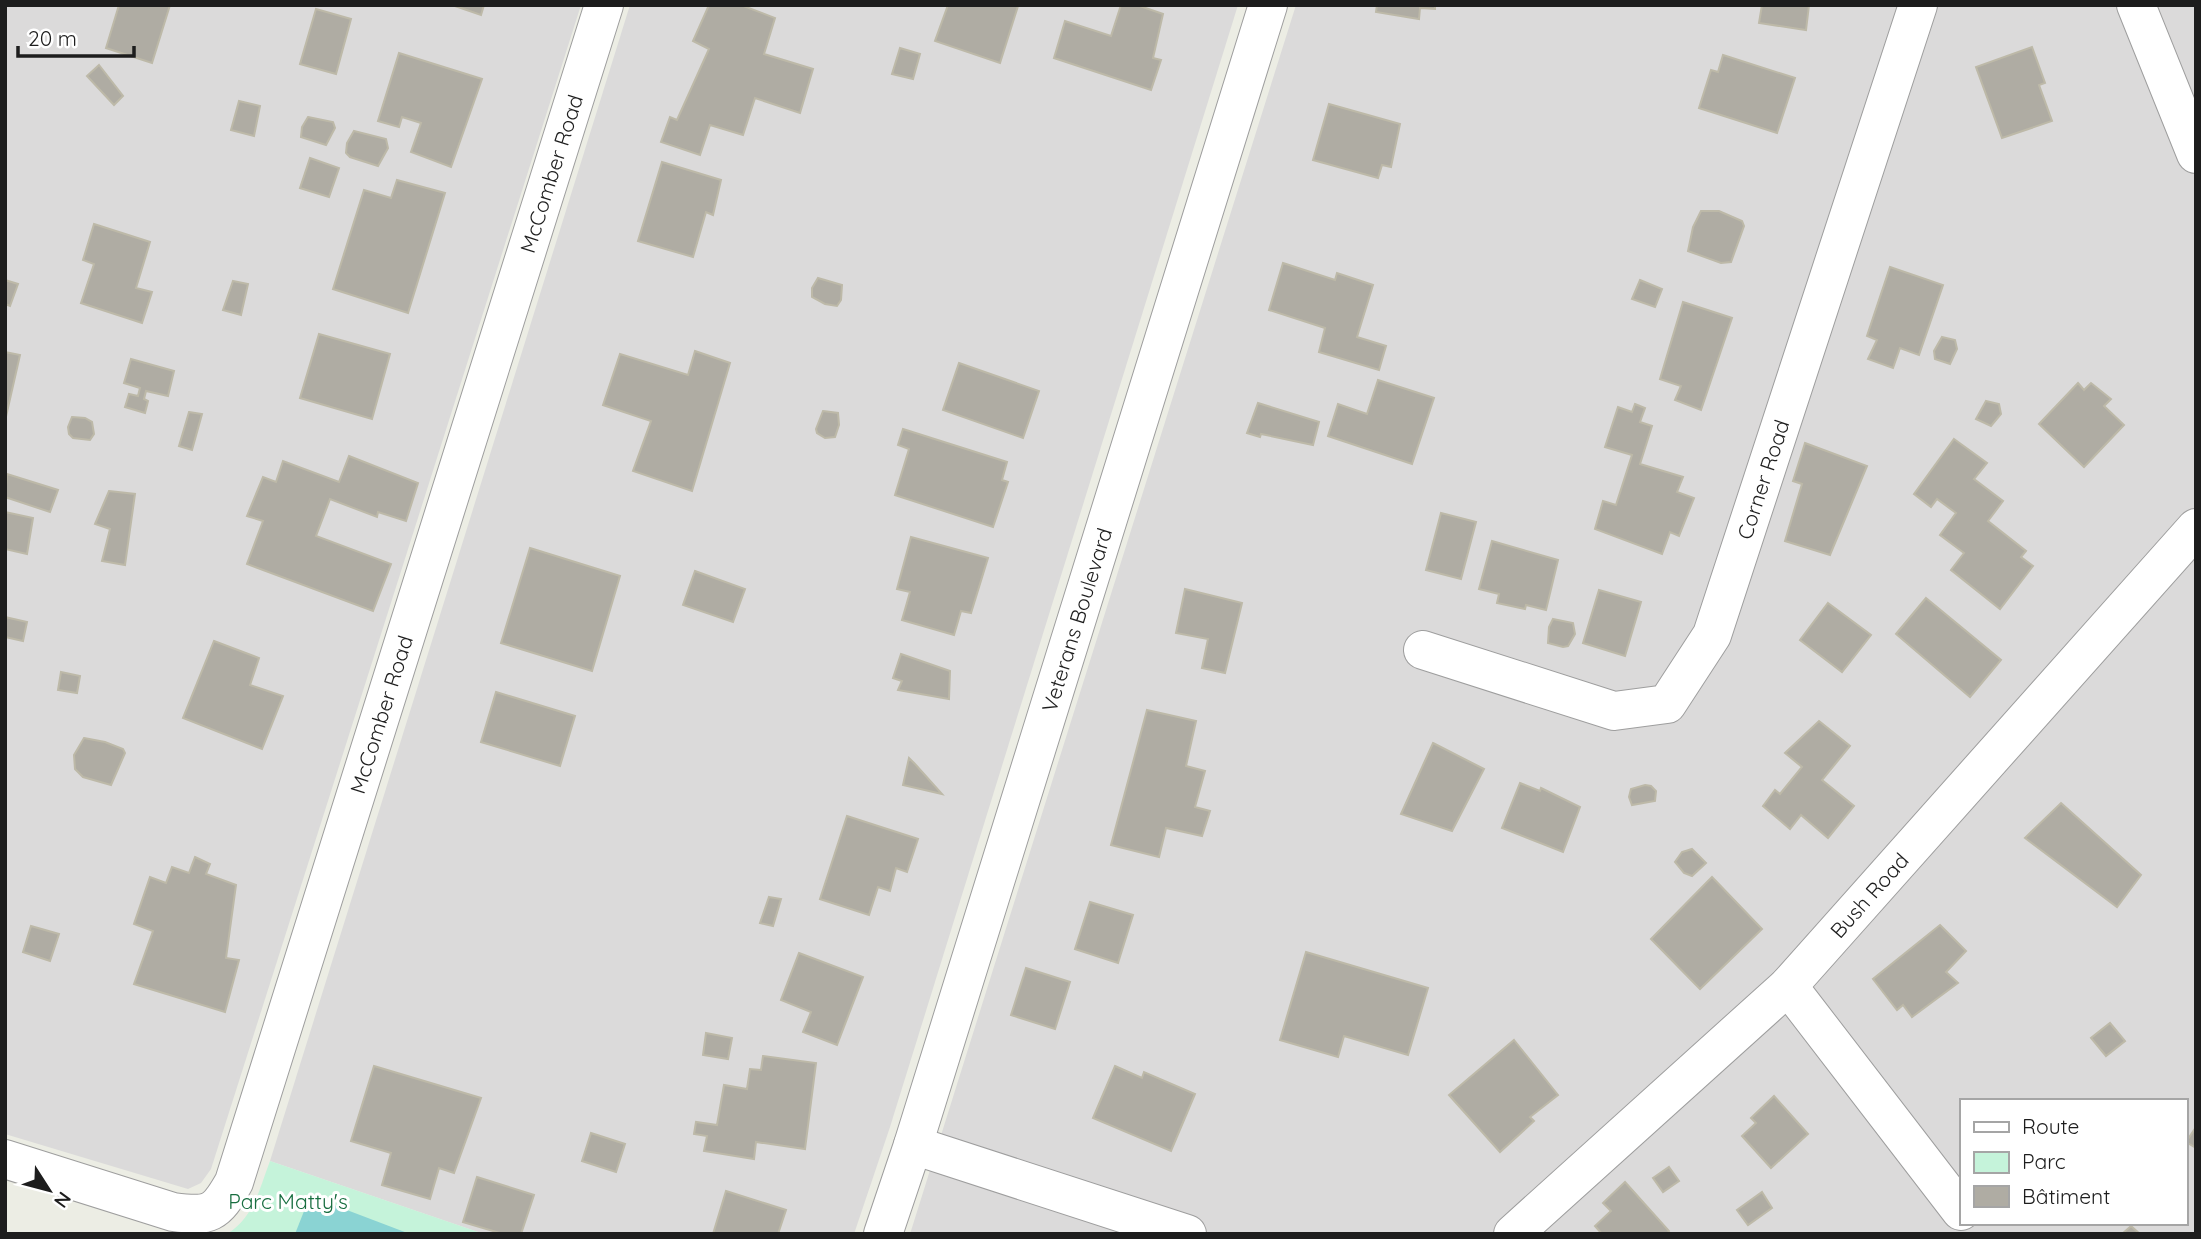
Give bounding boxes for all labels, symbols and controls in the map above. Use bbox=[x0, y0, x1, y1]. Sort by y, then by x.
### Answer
scale bar bbox=[18, 14, 133, 58]
text: 20 m bbox=[28, 25, 77, 51]
street label: McComber Road bbox=[514, 91, 588, 256]
street label: Corner Road bbox=[1731, 416, 1795, 543]
street label: Veterans Boulevard bbox=[1036, 525, 1117, 715]
street label: McComber Road bbox=[344, 632, 418, 797]
street label: Bush Road bbox=[1824, 847, 1914, 943]
legend bbox=[1960, 1099, 2187, 1225]
text: Route bbox=[2022, 1113, 2079, 1139]
text: Parc bbox=[2022, 1148, 2066, 1174]
north arrow bbox=[14, 1155, 84, 1225]
text: Bâtiment bbox=[2022, 1183, 2110, 1209]
text: N bbox=[49, 1187, 77, 1213]
park label: Parc Matty's bbox=[228, 1188, 348, 1214]

